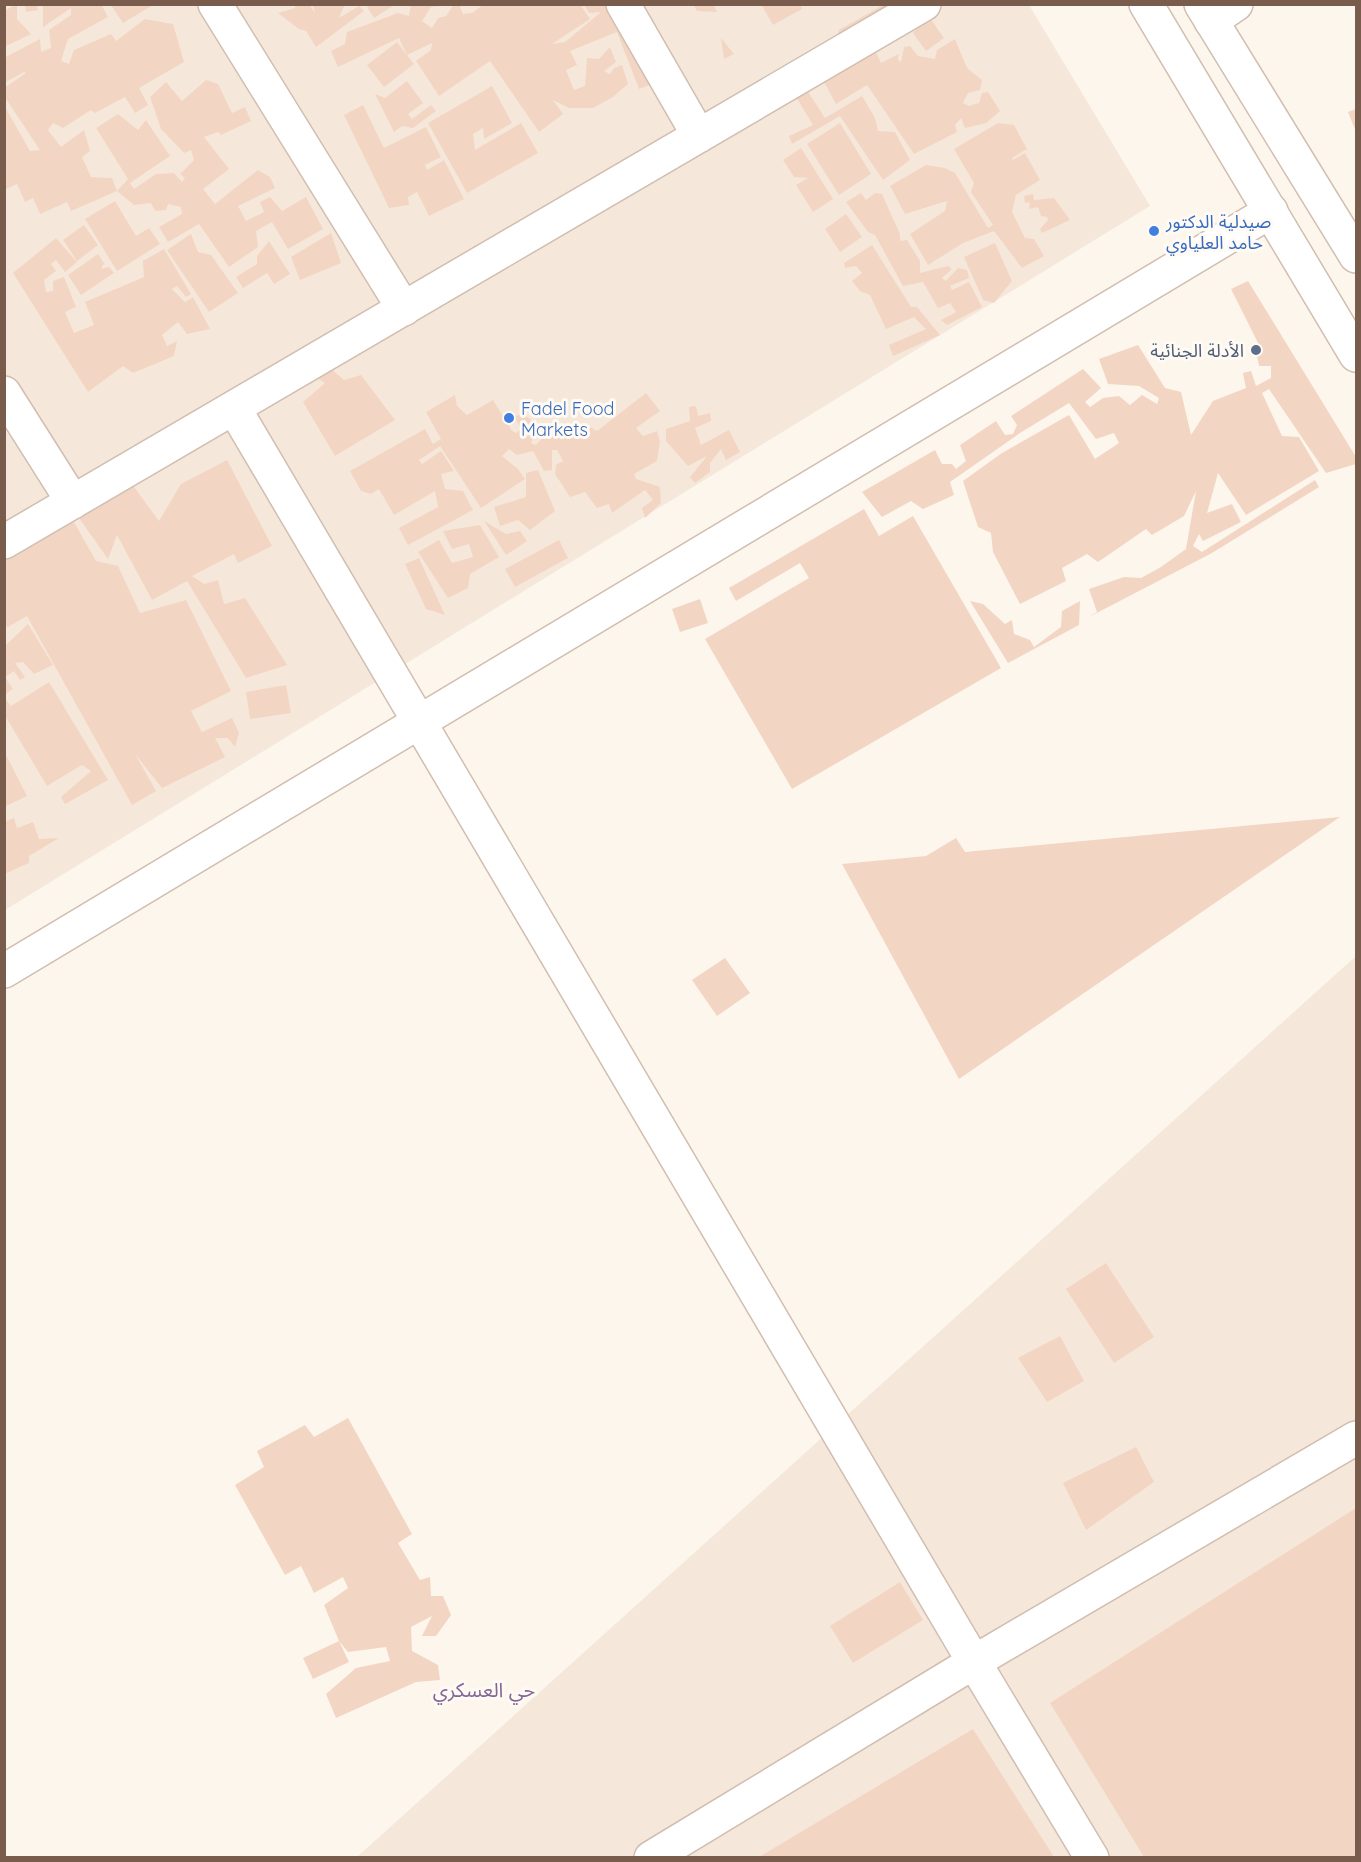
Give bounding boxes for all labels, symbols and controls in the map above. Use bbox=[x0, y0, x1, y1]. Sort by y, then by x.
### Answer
place label: صيدلية الدكتور حامد العلياوي bbox=[1165, 210, 1271, 256]
marker: صيدلية الدكتور حامد العلياوي bbox=[1147, 224, 1161, 238]
place label: الأدلة الجنائية bbox=[1150, 339, 1244, 362]
marker: الأدلة الجنائية bbox=[1249, 343, 1263, 357]
place label: Fadel Food Markets bbox=[521, 397, 614, 441]
marker: Fadel Food Markets bbox=[502, 411, 516, 425]
district label: حي العسكري bbox=[433, 1677, 535, 1705]

